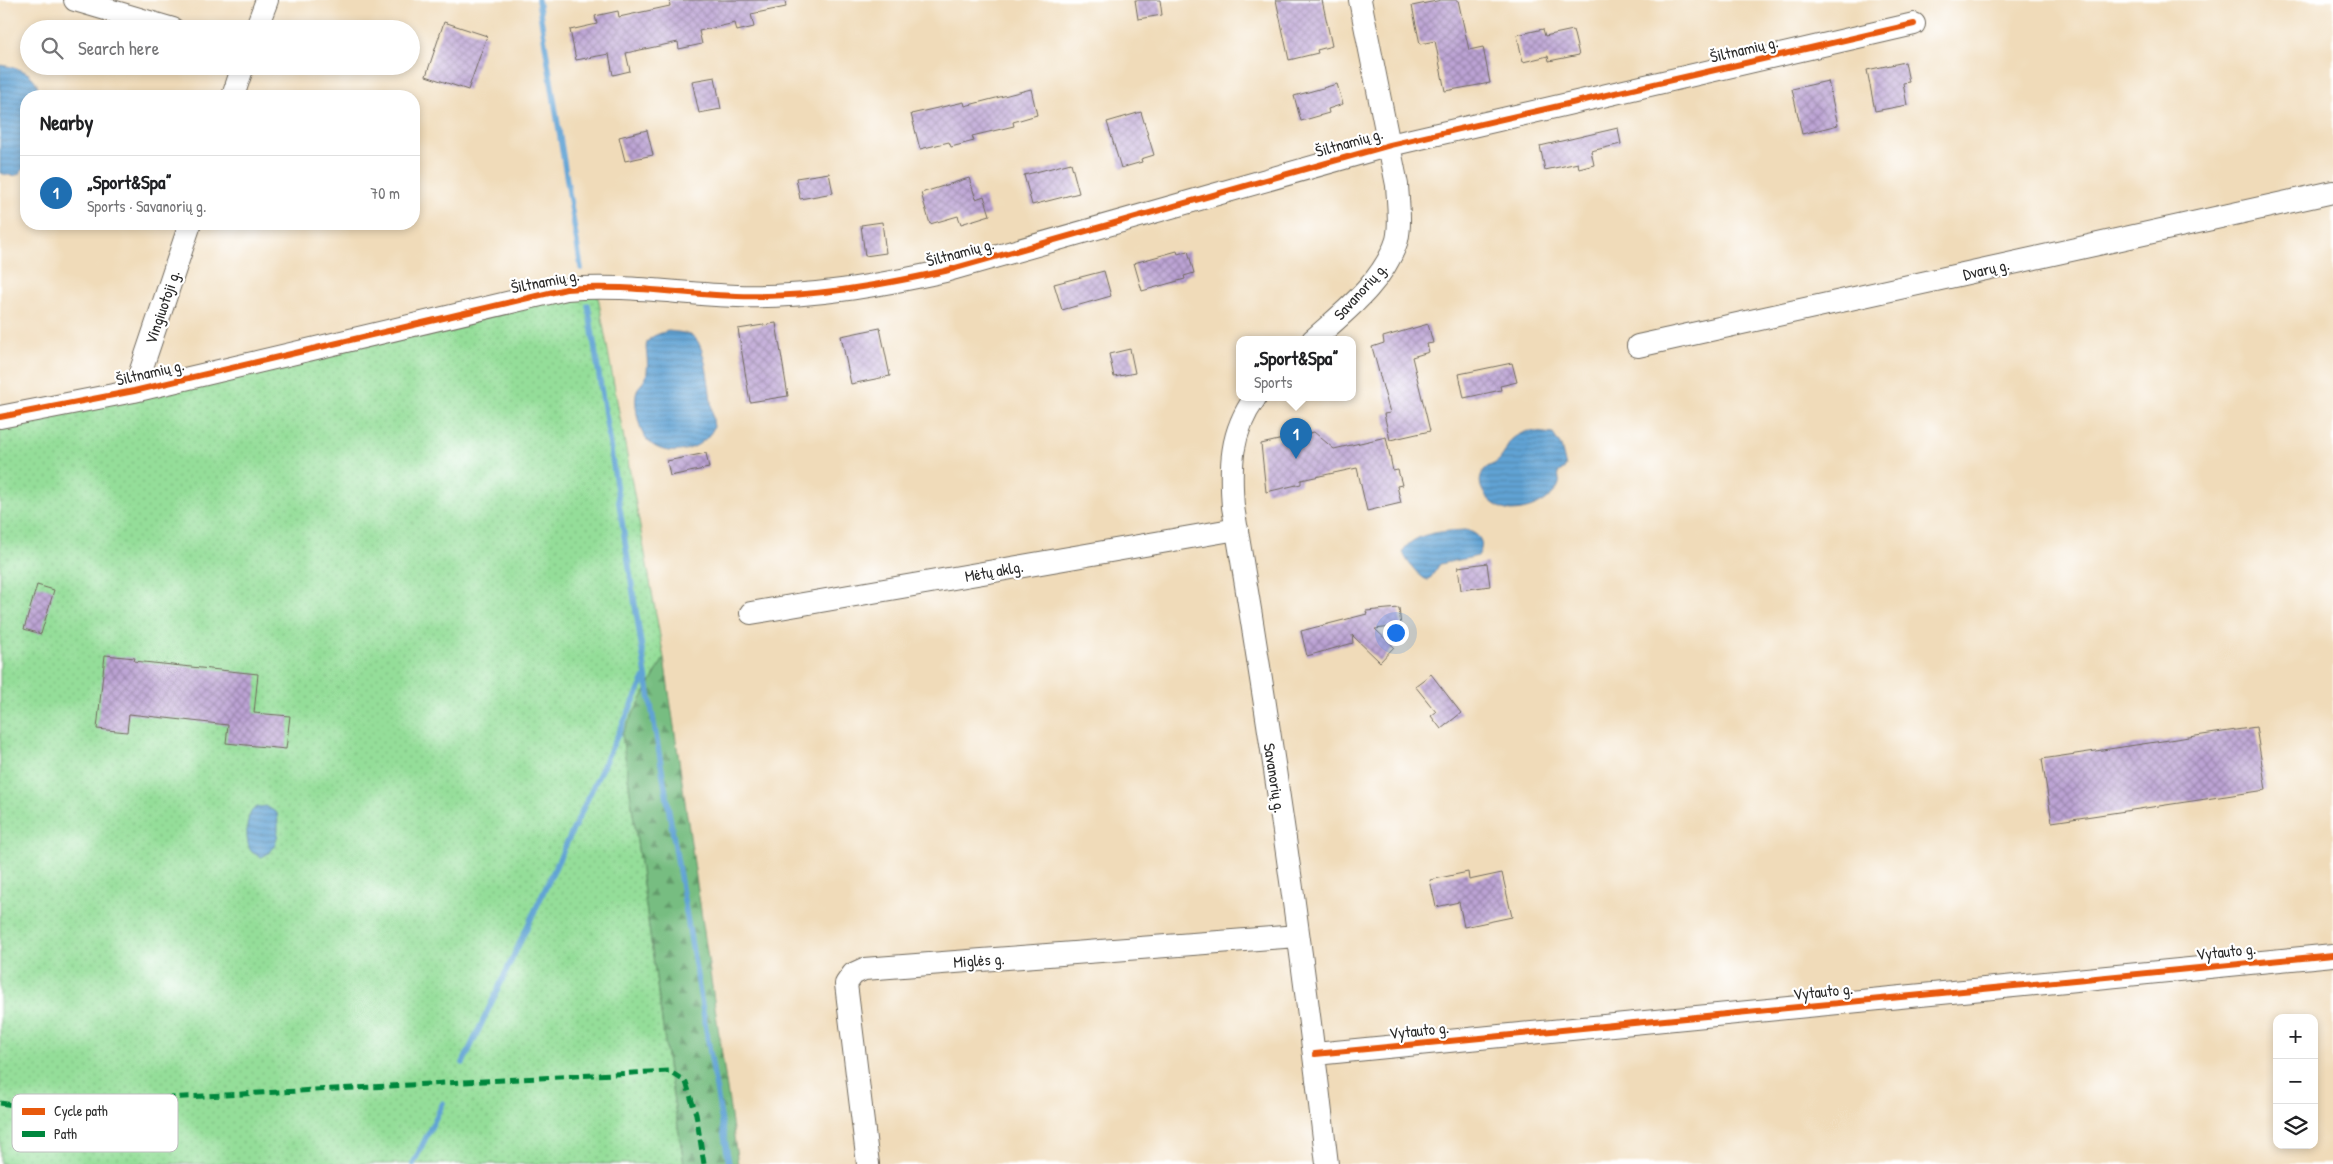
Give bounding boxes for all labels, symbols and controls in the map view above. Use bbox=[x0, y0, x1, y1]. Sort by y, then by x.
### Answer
search box bbox=[20, 20, 420, 75]
street label: Šiltnamių g. bbox=[1708, 30, 1780, 68]
icon: search bbox=[38, 34, 66, 62]
text: Search here bbox=[78, 35, 159, 61]
text: Nearby bbox=[40, 108, 93, 137]
street label: Šiltnamių g. bbox=[1313, 122, 1385, 162]
text: „Sport&Spa” bbox=[87, 169, 171, 195]
text: 1 bbox=[53, 182, 59, 204]
text: 70 m bbox=[370, 182, 400, 204]
text: Sports · Savanorių g. bbox=[87, 195, 206, 217]
street label: Šiltnamių g. bbox=[924, 232, 996, 272]
street label: Dvarų g. bbox=[1961, 253, 2011, 285]
street label: Savanorių g. bbox=[1328, 258, 1392, 324]
street label: Šiltnamių g. bbox=[509, 264, 581, 298]
street label: Vingiuotoji g. bbox=[139, 267, 185, 347]
popup bbox=[1236, 336, 1356, 401]
text: „Sport&Spa” bbox=[1254, 345, 1338, 371]
street label: Šiltnamių g. bbox=[114, 353, 186, 391]
text: Sports bbox=[1254, 371, 1292, 393]
pin: 1 bbox=[1280, 418, 1312, 459]
street label: Mėtų aklg. bbox=[963, 555, 1025, 587]
your location bbox=[1383, 620, 1409, 646]
street label: Savanorių g. bbox=[1259, 742, 1291, 814]
street label: Vytauto g. bbox=[2195, 937, 2257, 965]
street label: Miglės g. bbox=[953, 947, 1005, 973]
street label: Vytauto g. bbox=[1792, 977, 1854, 1005]
map controls bbox=[2273, 1014, 2318, 1149]
button: + bbox=[2273, 1014, 2318, 1059]
street label: Vytauto g. bbox=[1388, 1016, 1450, 1044]
button: − bbox=[2273, 1059, 2318, 1104]
legend bbox=[12, 1094, 178, 1152]
text: Cycle path bbox=[54, 1101, 108, 1121]
button: layers bbox=[2273, 1104, 2318, 1149]
text: Path bbox=[54, 1124, 77, 1143]

